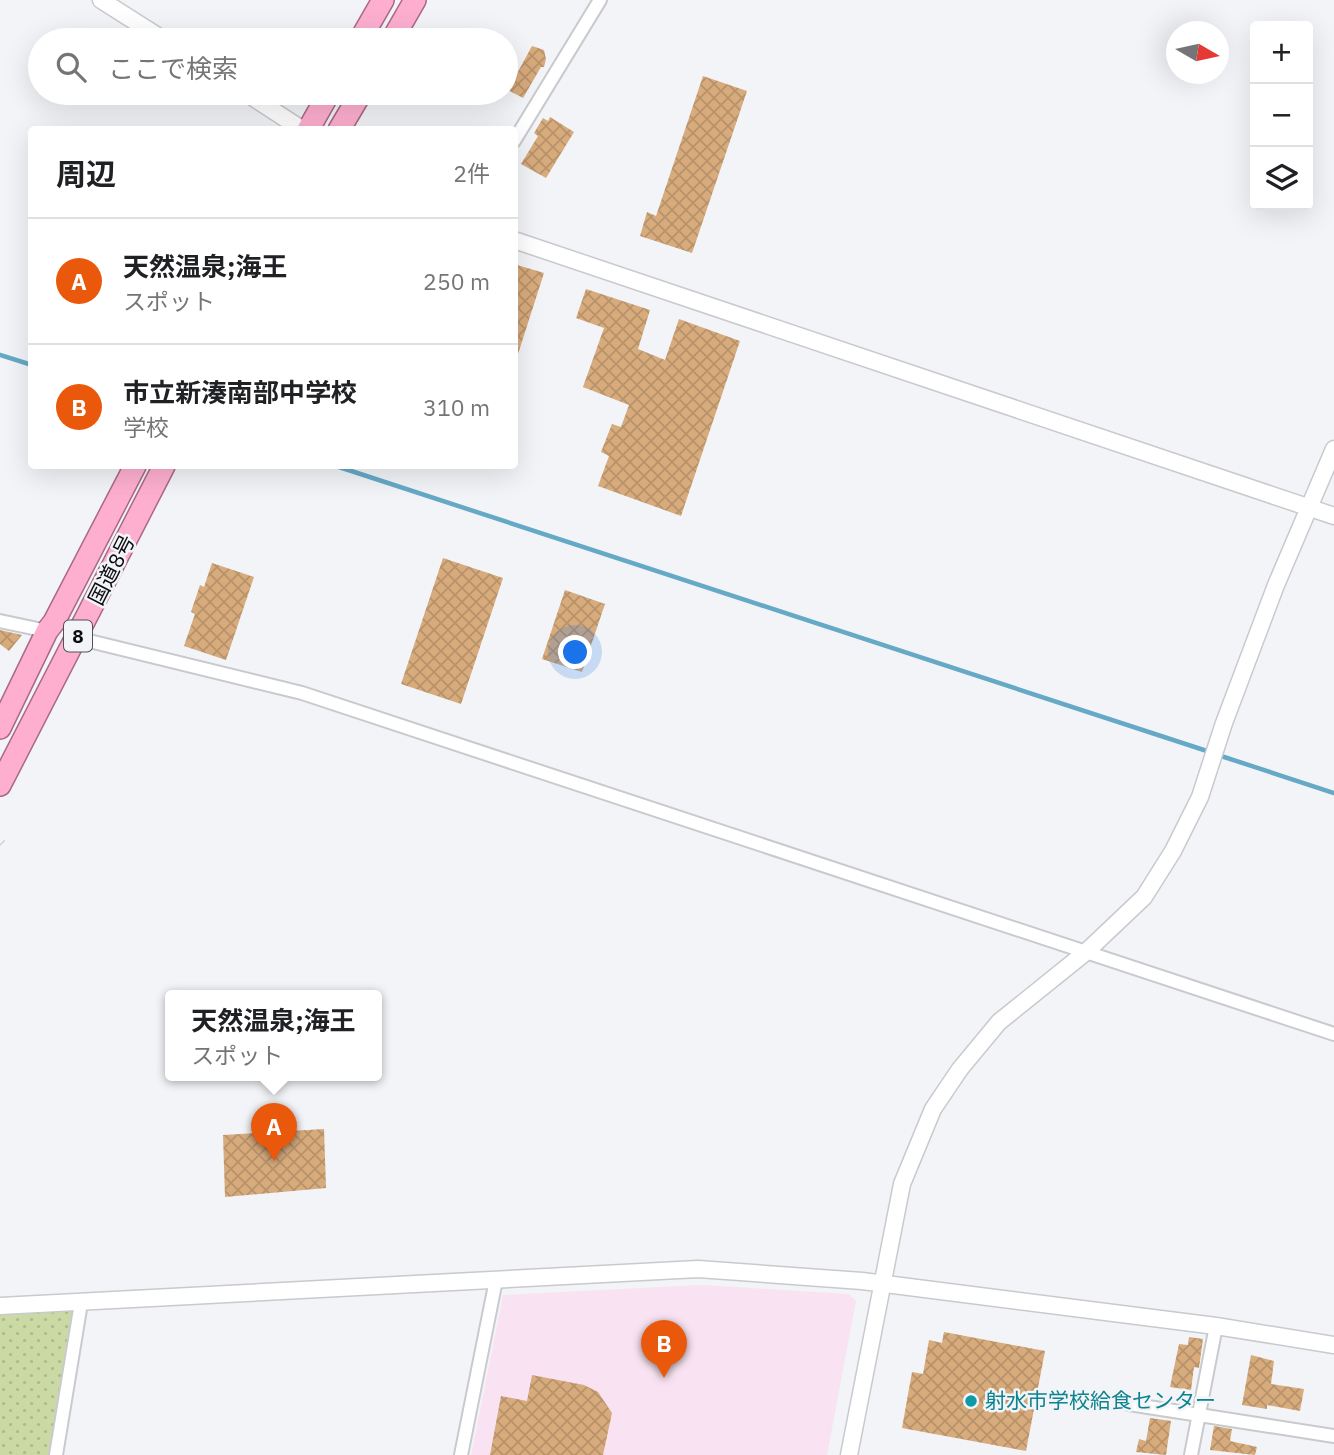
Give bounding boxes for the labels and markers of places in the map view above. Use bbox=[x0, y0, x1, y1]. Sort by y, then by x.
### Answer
pin: A bbox=[251, 1103, 297, 1161]
pin: B bbox=[641, 1320, 687, 1378]
place label: 射水市学校給食センター bbox=[985, 1386, 1216, 1414]
marker: 射水市学校給食センター bbox=[963, 1393, 979, 1409]

